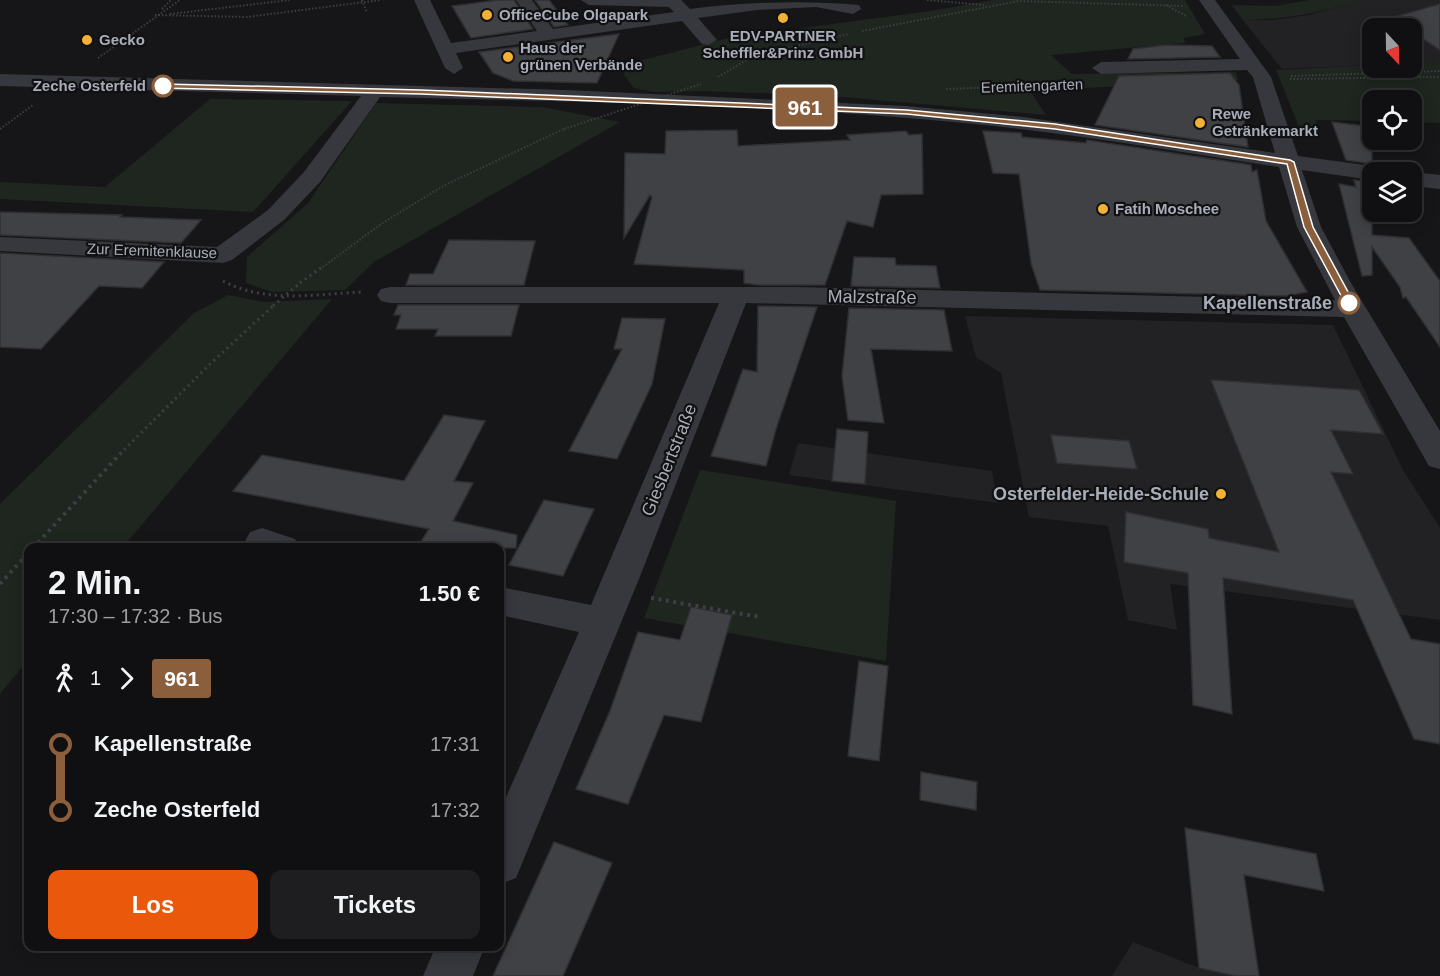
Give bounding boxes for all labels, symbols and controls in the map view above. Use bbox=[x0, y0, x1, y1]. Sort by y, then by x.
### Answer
place label: OfficeCube Olgapark bbox=[499, 6, 649, 23]
marker: OfficeCube Olgapark bbox=[480, 8, 494, 22]
marker: EDV-PARTNER Scheffler&Prinz GmbH bbox=[776, 11, 790, 25]
north arrow bbox=[1362, 18, 1422, 78]
map controls bbox=[1362, 18, 1422, 222]
place label: EDV-PARTNER Scheffler&Prinz GmbH bbox=[703, 27, 863, 61]
place label: Gecko bbox=[99, 31, 145, 48]
marker: Gecko bbox=[80, 33, 94, 47]
place label: Haus der grünen Verbände bbox=[520, 39, 643, 73]
marker: Haus der grünen Verbände bbox=[501, 50, 515, 64]
marker: Zeche Osterfeld bbox=[152, 75, 174, 97]
street label: Eremitengarten bbox=[980, 75, 1084, 96]
place label: Zeche Osterfeld bbox=[33, 77, 146, 94]
line badge: 961 bbox=[770, 88, 840, 126]
button: locate bbox=[1362, 90, 1422, 150]
text: 961 bbox=[787, 96, 823, 119]
place label: Rewe Getränkemarkt bbox=[1212, 105, 1318, 139]
marker: Rewe Getränkemarkt bbox=[1193, 116, 1207, 130]
button: layers bbox=[1362, 162, 1422, 222]
place label: Fatih Moschee bbox=[1115, 200, 1219, 217]
marker: Fatih Moschee bbox=[1096, 202, 1110, 216]
street label: Zur Eremitenklause bbox=[87, 240, 217, 261]
street label: Malzstraße bbox=[827, 286, 917, 308]
marker: Kapellenstraße bbox=[1338, 292, 1360, 314]
place label: Kapellenstraße bbox=[1203, 293, 1332, 313]
street label: Giesbertstraße bbox=[637, 401, 701, 519]
place label: Osterfelder-Heide-Schule bbox=[993, 484, 1209, 504]
marker: Osterfelder-Heide-Schule bbox=[1214, 487, 1228, 501]
text: 2 Min. bbox=[48, 564, 142, 601]
text: 1.50 € bbox=[419, 581, 480, 606]
text: 17:30 – 17:32 · Bus bbox=[48, 605, 223, 627]
icon: walk bbox=[48, 662, 81, 695]
icon: forward bbox=[110, 662, 143, 695]
text: 1 bbox=[90, 667, 101, 689]
text: 961 bbox=[164, 667, 199, 690]
text: Kapellenstraße bbox=[94, 731, 252, 756]
text: 17:31 bbox=[430, 733, 480, 755]
text: Zeche Osterfeld bbox=[94, 797, 260, 822]
text: 17:32 bbox=[430, 799, 480, 821]
button: Los bbox=[48, 870, 258, 939]
button: Tickets bbox=[270, 870, 480, 939]

